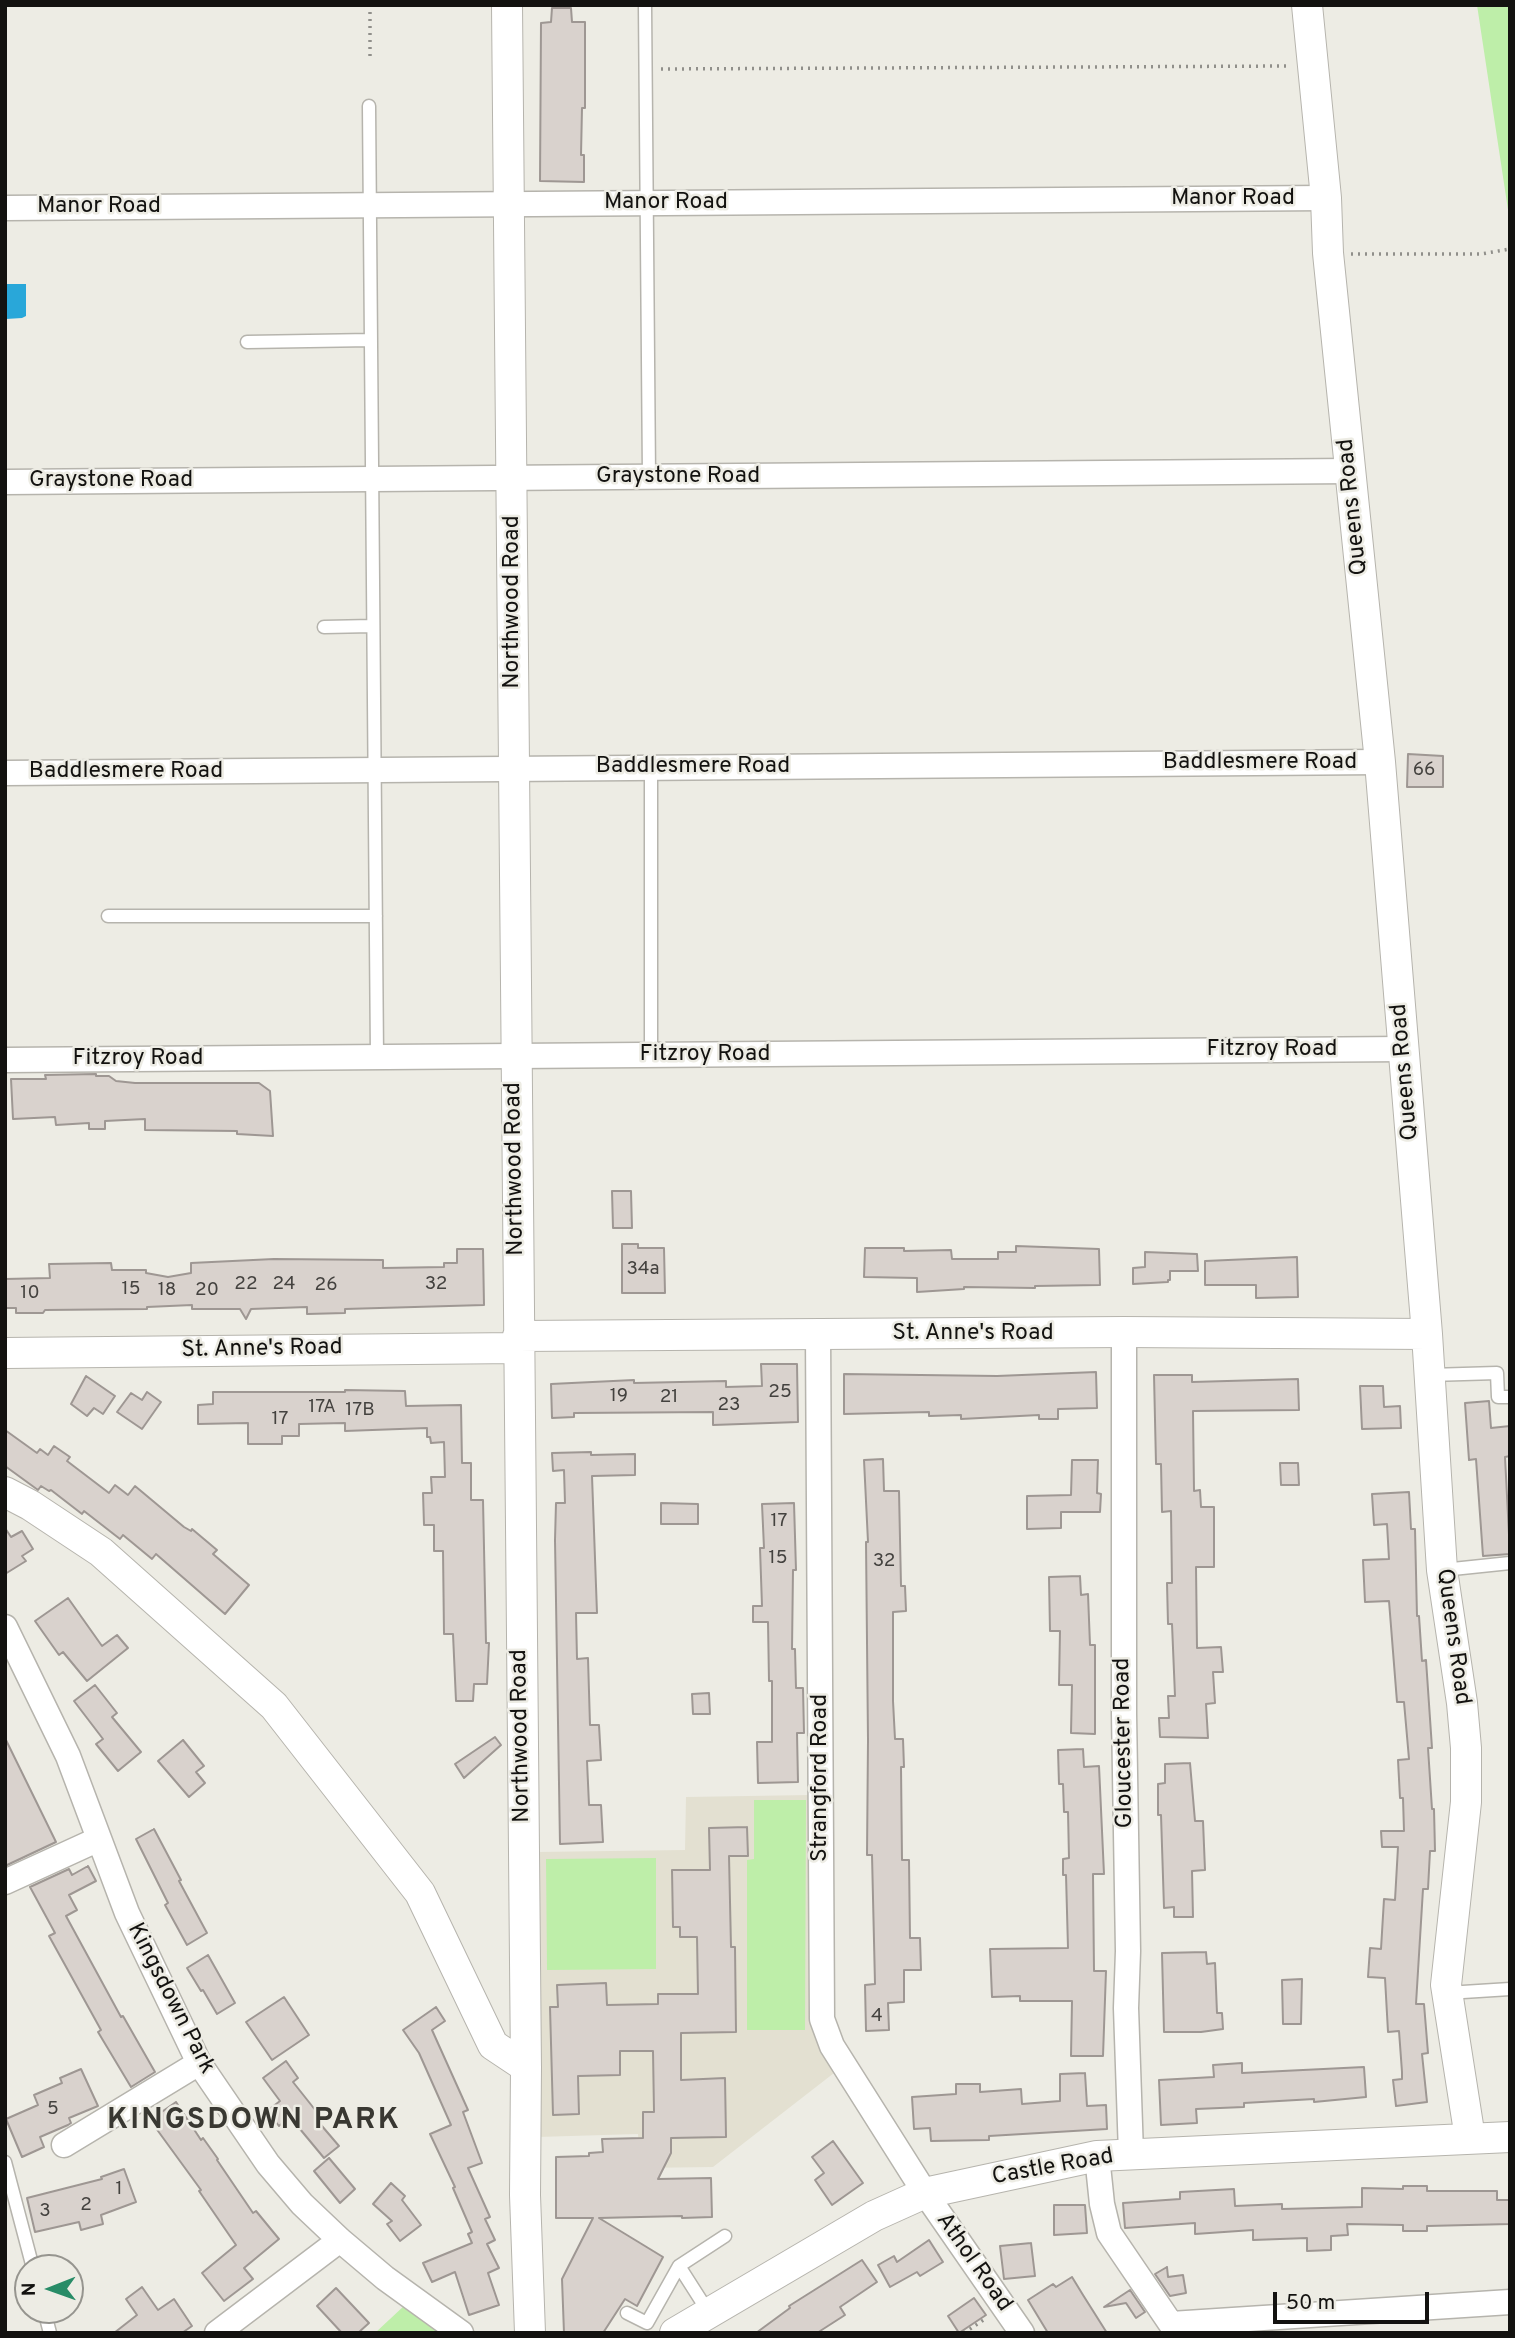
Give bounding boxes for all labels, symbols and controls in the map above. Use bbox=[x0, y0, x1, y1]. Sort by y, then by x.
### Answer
street label: Manor Road bbox=[1171, 185, 1295, 213]
street label: Manor Road bbox=[604, 189, 728, 217]
street label: Manor Road bbox=[37, 193, 161, 221]
street label: Queens Road bbox=[1333, 437, 1375, 577]
street label: Graystone Road bbox=[596, 463, 760, 491]
street label: Graystone Road bbox=[29, 467, 193, 495]
street label: Northwood Road bbox=[499, 515, 527, 689]
street label: Baddlesmere Road bbox=[1163, 749, 1357, 777]
street label: Baddlesmere Road bbox=[596, 753, 790, 781]
street label: Baddlesmere Road bbox=[29, 758, 223, 786]
house number: 66 bbox=[1413, 760, 1435, 782]
street label: Queens Road bbox=[1386, 1002, 1426, 1142]
street label: Fitzroy Road bbox=[1207, 1036, 1337, 1064]
street label: Fitzroy Road bbox=[640, 1041, 770, 1069]
street label: Fitzroy Road bbox=[73, 1045, 203, 1073]
street label: Northwood Road bbox=[501, 1082, 531, 1256]
house number: 34a bbox=[626, 1259, 660, 1281]
house number: 22 bbox=[234, 1274, 258, 1296]
house number: 24 bbox=[272, 1274, 296, 1296]
house number: 32 bbox=[425, 1274, 447, 1296]
house number: 26 bbox=[315, 1275, 337, 1297]
house number: 15 bbox=[122, 1279, 140, 1301]
house number: 18 bbox=[158, 1280, 176, 1302]
house number: 20 bbox=[195, 1280, 219, 1302]
house number: 10 bbox=[20, 1283, 40, 1305]
street label: St. Anne's Road bbox=[892, 1320, 1054, 1348]
street label: St. Anne's Road bbox=[181, 1335, 343, 1365]
house number: 25 bbox=[768, 1382, 792, 1404]
house number: 19 bbox=[610, 1386, 628, 1408]
house number: 21 bbox=[660, 1387, 678, 1409]
house number: 23 bbox=[717, 1395, 741, 1417]
house number: 17A bbox=[308, 1397, 336, 1419]
house number: 17B bbox=[345, 1400, 375, 1422]
house number: 17 bbox=[272, 1409, 288, 1431]
house number: 17 bbox=[771, 1511, 787, 1533]
house number: 15 bbox=[769, 1548, 787, 1570]
house number: 32 bbox=[873, 1551, 895, 1573]
street label: Queens Road bbox=[1429, 1567, 1475, 1707]
street label: Northwood Road bbox=[507, 1649, 537, 1823]
street label: Gloucester Road bbox=[1110, 1657, 1140, 1829]
street label: Strangford Road bbox=[807, 1694, 835, 1862]
street label: Kingsdown Park bbox=[120, 1919, 220, 2079]
house number: 4 bbox=[871, 2006, 883, 2028]
house number: 5 bbox=[47, 2099, 59, 2121]
district label: KINGSDOWN PARK bbox=[109, 2104, 399, 2140]
street label: Castle Road bbox=[990, 2144, 1116, 2192]
house number: 1 bbox=[115, 2179, 123, 2201]
house number: 2 bbox=[80, 2195, 92, 2217]
house number: 3 bbox=[39, 2201, 51, 2223]
street label: Athol Road bbox=[929, 2208, 1017, 2318]
north arrow bbox=[14, 2254, 84, 2324]
scale bar bbox=[1277, 2278, 1433, 2322]
text: N bbox=[18, 2282, 42, 2296]
text: 50 m bbox=[1286, 2290, 1335, 2317]

